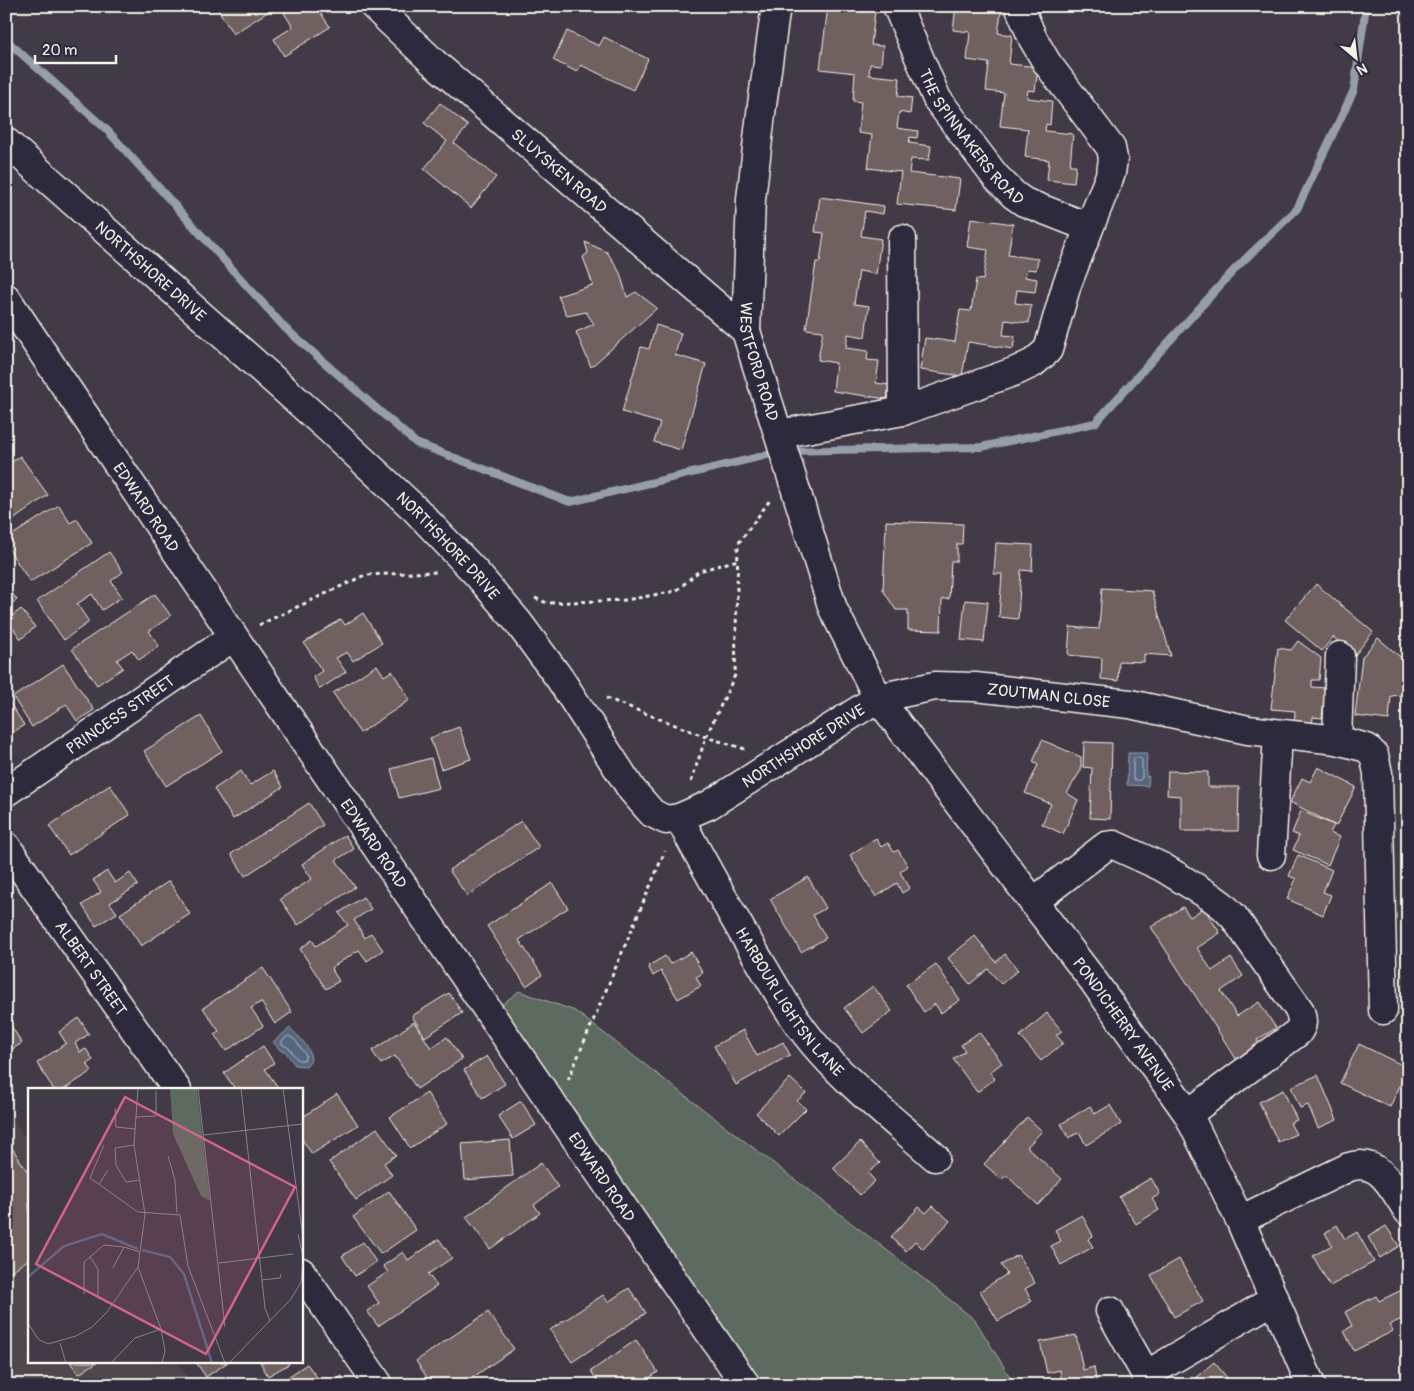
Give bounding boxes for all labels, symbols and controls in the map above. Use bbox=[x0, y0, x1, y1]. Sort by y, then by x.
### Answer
scale bar bbox=[35, 32, 116, 64]
north arrow bbox=[1332, 32, 1382, 82]
text: 20 m bbox=[42, 41, 77, 60]
text: N bbox=[1354, 59, 1370, 79]
street label: THE SPINNAKERS ROAD bbox=[914, 66, 1028, 210]
street label: SLUYSKEN ROAD bbox=[507, 125, 611, 218]
street label: NORTHSHORE DRIVE bbox=[91, 217, 210, 326]
street label: WESTFORD ROAD bbox=[735, 302, 783, 424]
street label: EDWARD ROAD bbox=[108, 459, 183, 557]
street label: NORTHSHORE DRIVE bbox=[392, 488, 504, 604]
street label: PRINCESS STREET bbox=[63, 671, 179, 759]
street label: ZOUTMAN CLOSE bbox=[986, 679, 1111, 713]
street label: NORTHSHORE DRIVE bbox=[738, 700, 869, 793]
street label: EDWARD ROAD bbox=[336, 795, 411, 893]
street label: ALBERT STREET bbox=[51, 917, 131, 1020]
street label: HARBOUR LIGHTSN LANE bbox=[731, 924, 848, 1081]
street label: PONDICHERRY AVENUE bbox=[1068, 954, 1178, 1096]
inset map bbox=[28, 1088, 302, 1364]
street label: EDWARD ROAD bbox=[564, 1129, 639, 1226]

